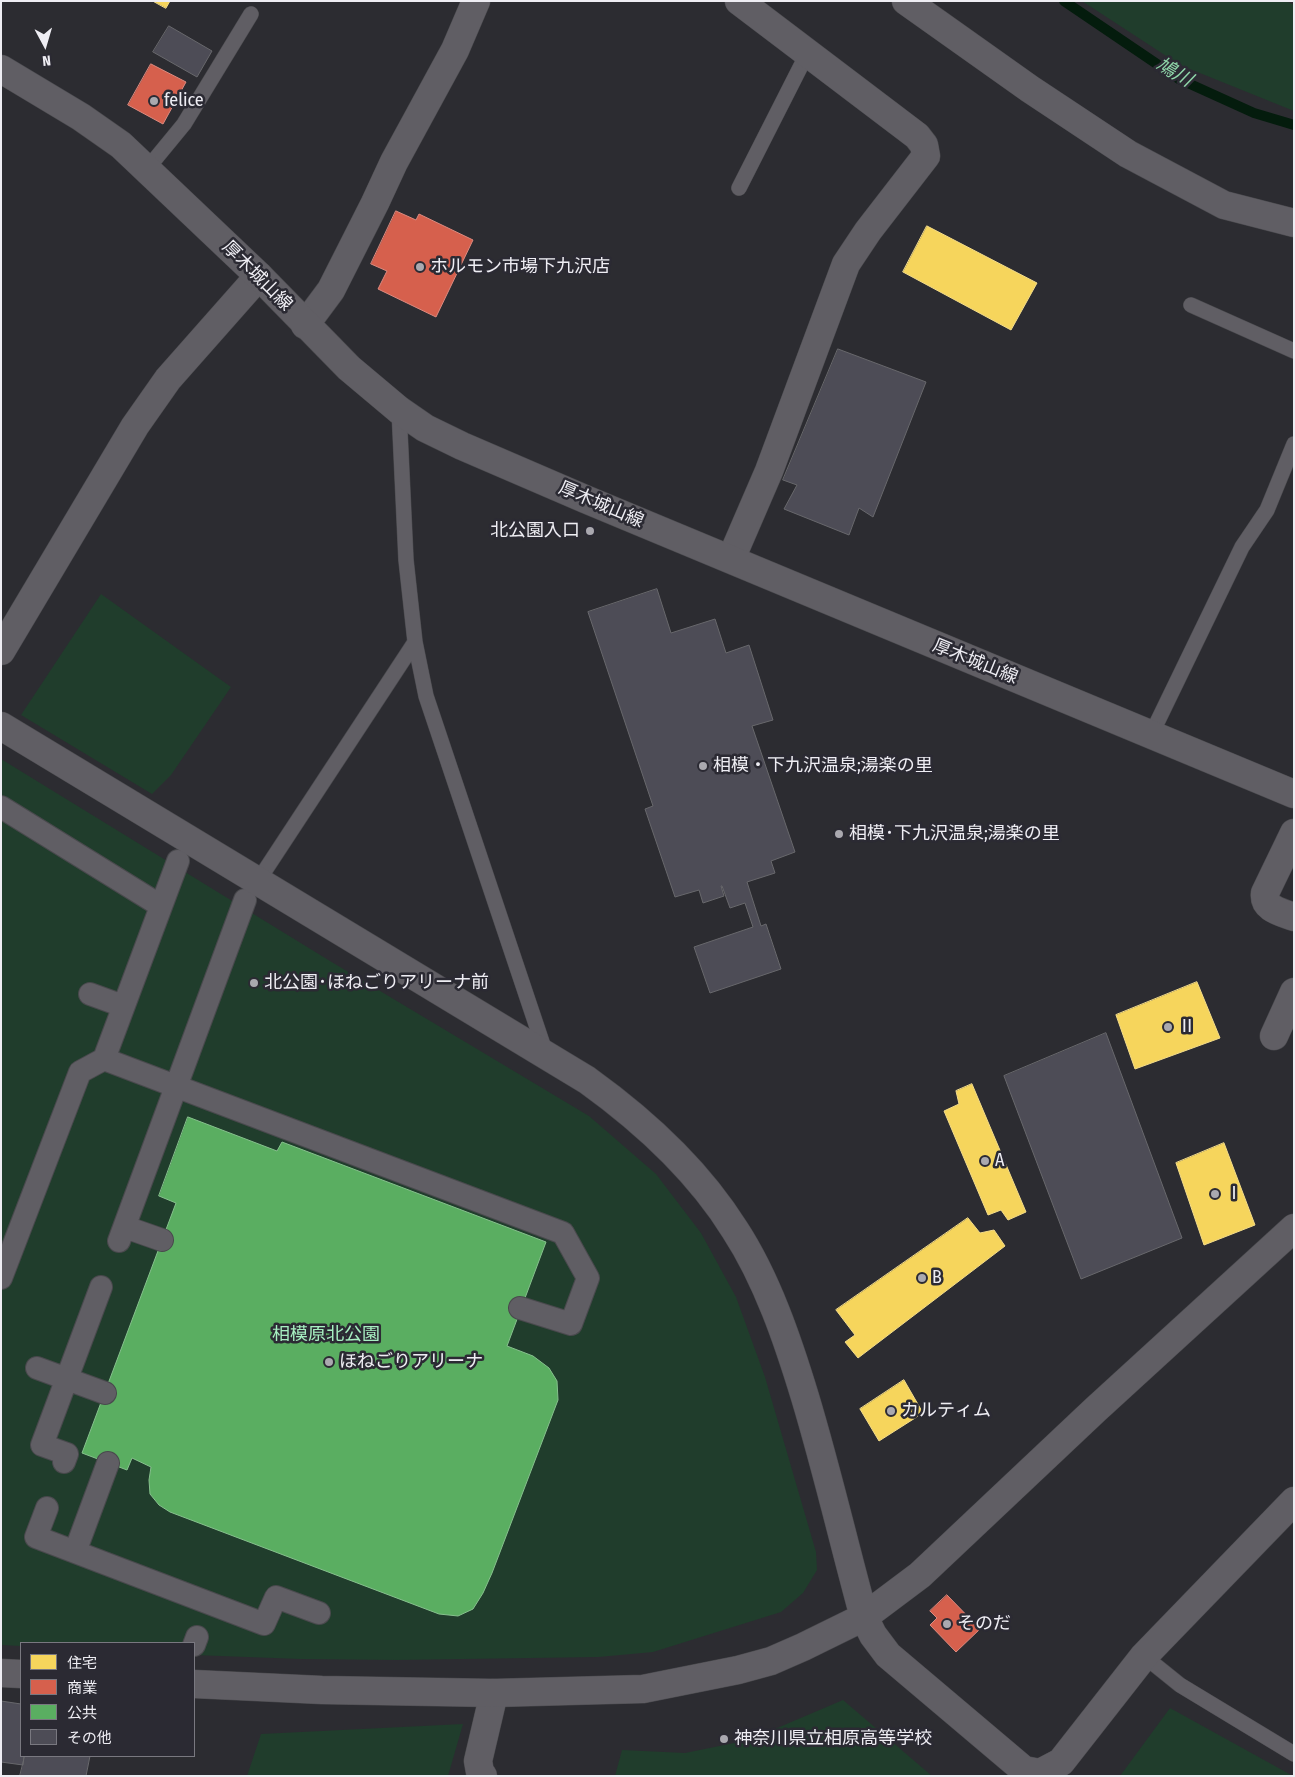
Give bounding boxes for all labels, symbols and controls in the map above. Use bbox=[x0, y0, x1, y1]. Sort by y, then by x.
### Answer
north arrow bbox=[20, 20, 70, 70]
text: N bbox=[42, 52, 52, 69]
water label: 鳩川 bbox=[1152, 54, 1196, 92]
place label: felice bbox=[164, 90, 204, 112]
marker: felice bbox=[148, 95, 160, 107]
street label: 厚木城山線 bbox=[218, 237, 296, 315]
place label: ホルモン市場下九沢店 bbox=[430, 256, 610, 278]
marker: ホルモン市場下九沢店 bbox=[414, 261, 426, 273]
street label: 厚木城山線 bbox=[555, 477, 647, 533]
place label: 北公園入口 bbox=[490, 520, 580, 542]
marker: 北公園入口 bbox=[584, 525, 596, 537]
street label: 厚木城山線 bbox=[929, 635, 1021, 689]
place label: 相模・下九沢温泉;湯楽の里 bbox=[713, 755, 933, 777]
marker: 相模・下九沢温泉;湯楽の里 bbox=[697, 760, 709, 772]
place label: 相模･下九沢温泉;湯楽の里 bbox=[849, 823, 1060, 845]
marker: 相模･下九沢温泉;湯楽の里 bbox=[833, 828, 845, 840]
place label: 北公園･ほねごりアリーナ前 bbox=[264, 972, 489, 994]
marker: 北公園･ほねごりアリーナ前 bbox=[248, 977, 260, 989]
place label: Ⅱ bbox=[1178, 1016, 1196, 1038]
marker: Ⅱ bbox=[1162, 1021, 1174, 1033]
place label: A bbox=[995, 1150, 1004, 1172]
marker: A bbox=[979, 1155, 991, 1167]
place label: Ⅰ bbox=[1225, 1183, 1243, 1205]
marker: Ⅰ bbox=[1209, 1188, 1221, 1200]
place label: B bbox=[932, 1267, 942, 1289]
marker: B bbox=[916, 1272, 928, 1284]
park label: 相模原北公園 bbox=[272, 1324, 380, 1346]
place label: ほねごりアリーナ bbox=[339, 1351, 483, 1373]
marker: ほねごりアリーナ bbox=[323, 1356, 335, 1368]
place label: カルティム bbox=[901, 1400, 991, 1422]
marker: カルティム bbox=[885, 1405, 897, 1417]
place label: そのだ bbox=[957, 1613, 1011, 1635]
marker: そのだ bbox=[941, 1618, 953, 1630]
legend bbox=[20, 1642, 195, 1757]
text: 住宅 bbox=[67, 1654, 97, 1672]
text: 商業 bbox=[67, 1679, 97, 1697]
text: 公共 bbox=[67, 1704, 97, 1722]
place label: 神奈川県立相原高等学校 bbox=[734, 1728, 932, 1750]
text: その他 bbox=[67, 1729, 112, 1747]
marker: 神奈川県立相原高等学校 bbox=[718, 1733, 730, 1745]

